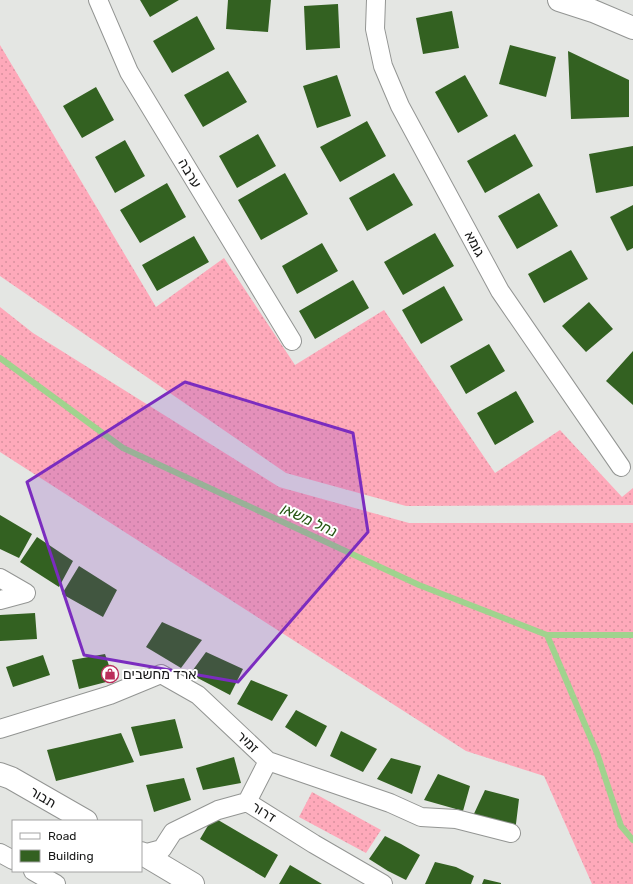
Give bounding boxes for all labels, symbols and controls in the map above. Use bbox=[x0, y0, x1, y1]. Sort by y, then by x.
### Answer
street label: ערבה bbox=[174, 155, 205, 191]
street label: גומא bbox=[461, 228, 488, 260]
water label: נחל משאן bbox=[278, 499, 340, 541]
shop icon: ארד מחשבים bbox=[100, 664, 120, 684]
place label: ארד מחשבים bbox=[123, 666, 197, 683]
street label: זמיר bbox=[233, 728, 263, 757]
street label: תבור bbox=[26, 783, 59, 812]
street label: דרור bbox=[248, 798, 279, 827]
legend bbox=[12, 820, 142, 872]
text: Road bbox=[48, 829, 76, 843]
text: Building bbox=[48, 849, 94, 863]

